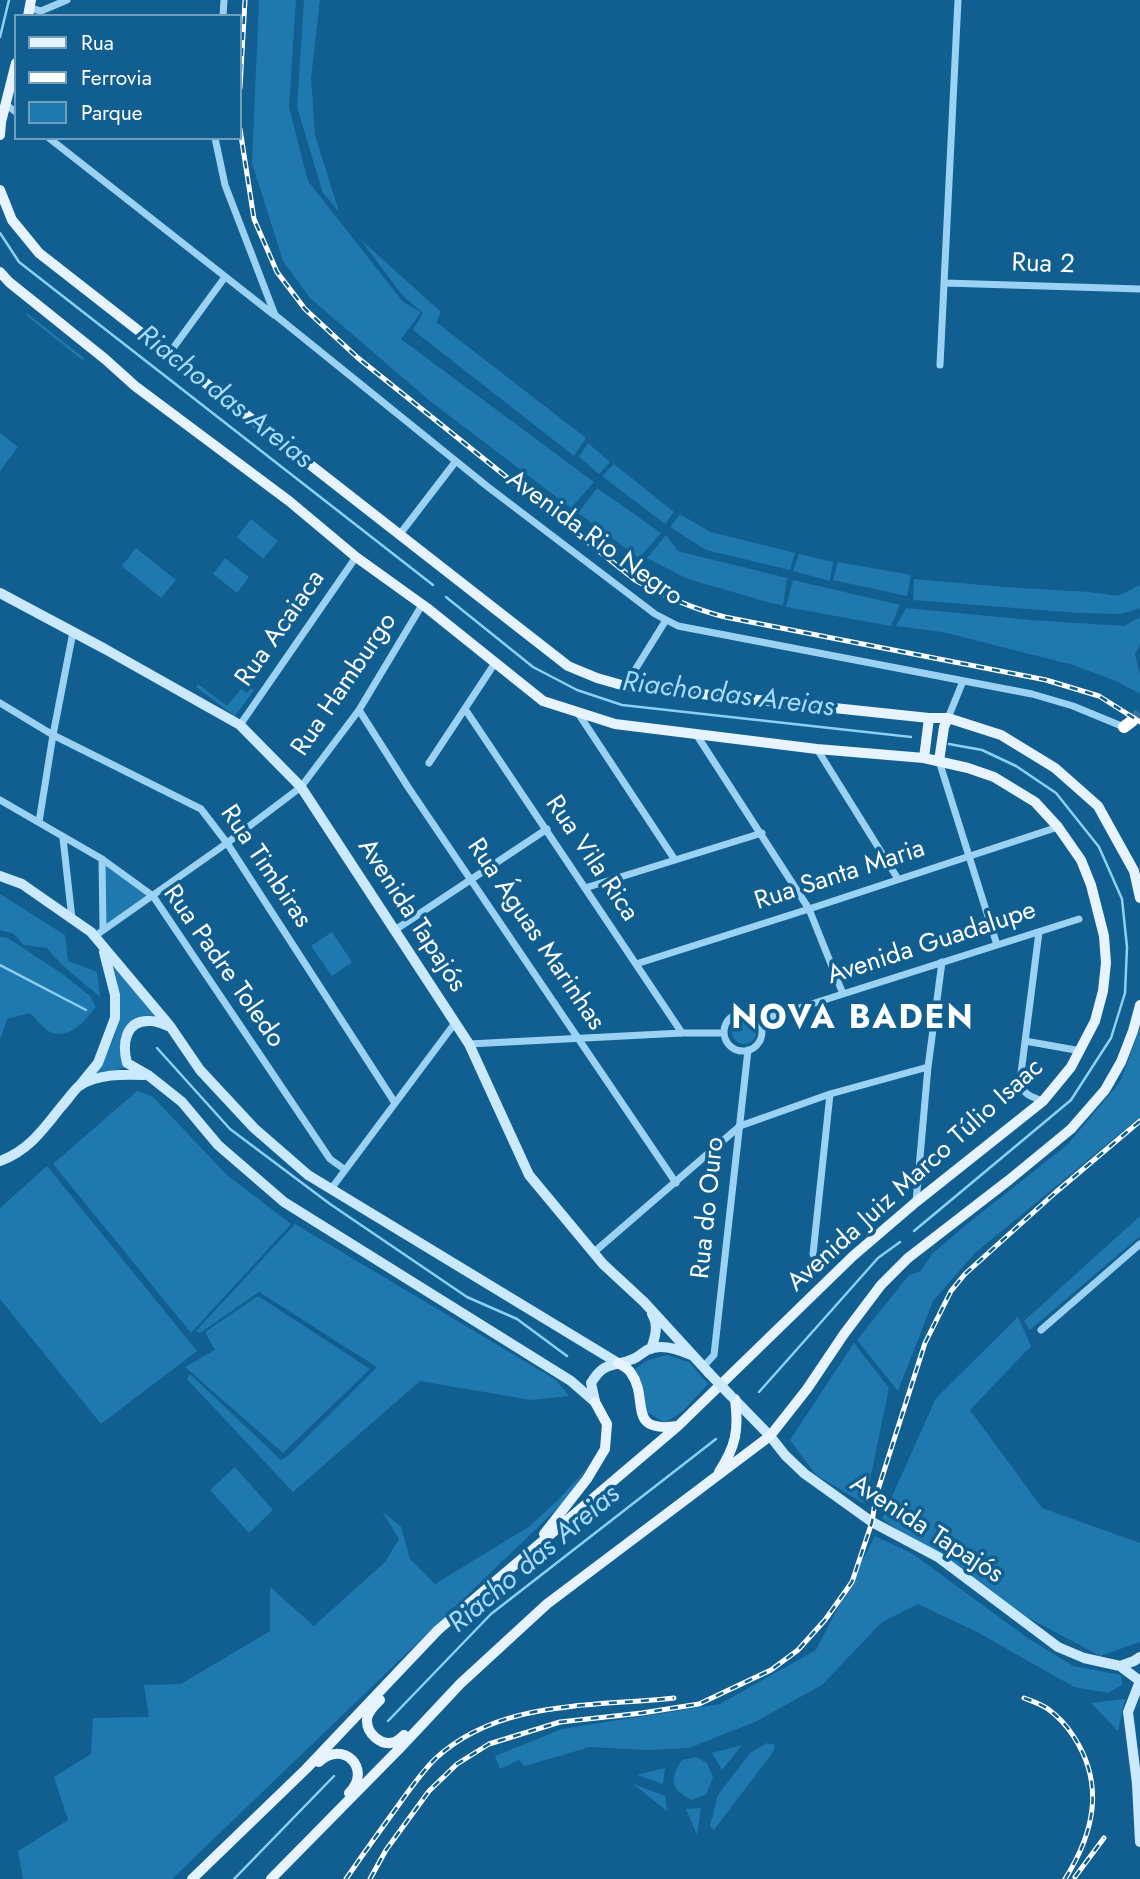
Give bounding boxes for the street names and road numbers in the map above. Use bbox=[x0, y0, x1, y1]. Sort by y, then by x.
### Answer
street label: Rua 2 bbox=[1011, 248, 1075, 282]
street label: Avenida Rio Negro bbox=[500, 465, 688, 613]
street label: Rua Acaiaca bbox=[230, 565, 332, 693]
street label: Rua Hamburgo bbox=[286, 608, 404, 762]
street label: Rua Vila Rica bbox=[538, 790, 644, 928]
street label: Rua Timbiras bbox=[213, 800, 317, 934]
street label: Rua Águas Marinhas bbox=[459, 833, 611, 1037]
street label: Avenida Tapajós bbox=[350, 834, 472, 998]
street label: Rua Santa Maria bbox=[751, 834, 929, 918]
street label: Rua Padre Toledo bbox=[155, 880, 291, 1054]
street label: Avenida Guadalupe bbox=[824, 896, 1040, 992]
street label: Avenida Juiz Marco Túlio Isaac bbox=[782, 1053, 1050, 1299]
street label: Rua do Ouro bbox=[686, 1136, 732, 1280]
street label: Avenida Tapajós bbox=[844, 1469, 1008, 1591]

